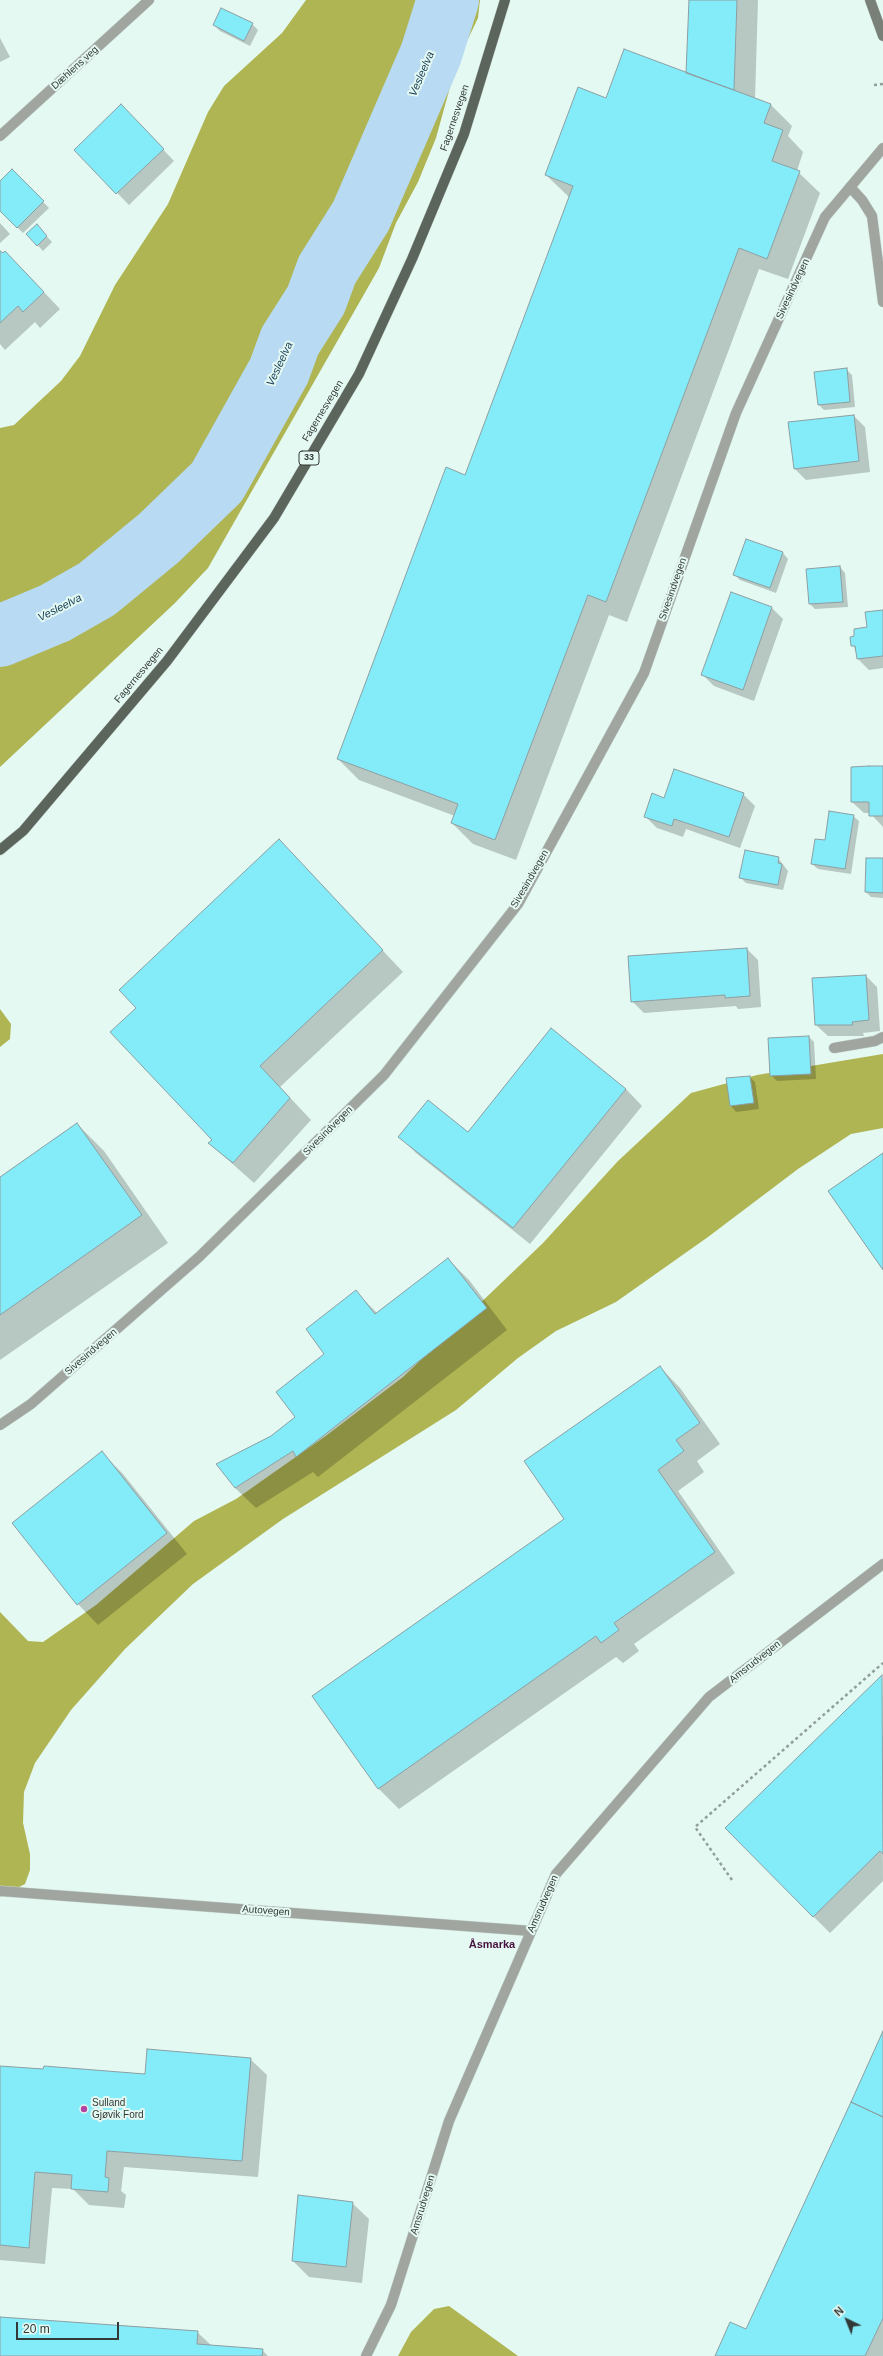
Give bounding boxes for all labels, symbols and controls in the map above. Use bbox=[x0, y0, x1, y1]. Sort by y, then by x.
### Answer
street label: Dæhlens veg bbox=[49, 44, 101, 92]
water label: Vesleelva bbox=[407, 50, 437, 98]
street label: Fagernesvegen bbox=[438, 83, 472, 153]
street label: Sivesindvegen bbox=[774, 257, 812, 321]
water label: Vesleelva bbox=[264, 340, 296, 388]
street label: Fagernesvegen bbox=[300, 378, 346, 444]
road number: 33 bbox=[299, 451, 319, 465]
street label: Sivesindvegen bbox=[657, 556, 689, 622]
water label: Vesleelva bbox=[36, 591, 84, 625]
street label: Fagernesvegen bbox=[112, 645, 166, 705]
street label: Sivesindvegen bbox=[509, 848, 551, 910]
street label: Sivesindvegen bbox=[301, 1104, 355, 1158]
street label: Sivesindvegen bbox=[63, 1326, 119, 1378]
street label: Amsrudvegen bbox=[727, 1638, 783, 1686]
street label: Amsrudvegen bbox=[525, 1873, 561, 1935]
street label: Autovegen bbox=[242, 1903, 290, 1919]
district label: Åsmarka bbox=[469, 1938, 515, 1952]
place label: Sulland Gjøvik Ford bbox=[92, 2097, 144, 2120]
marker: Sulland Gjøvik Ford bbox=[79, 2104, 89, 2114]
street label: Amsrudvegen bbox=[408, 2174, 438, 2236]
north arrow bbox=[827, 2300, 867, 2340]
text: N bbox=[832, 2304, 846, 2318]
scale bar bbox=[18, 2314, 121, 2340]
text: 20 m bbox=[23, 2322, 50, 2336]

